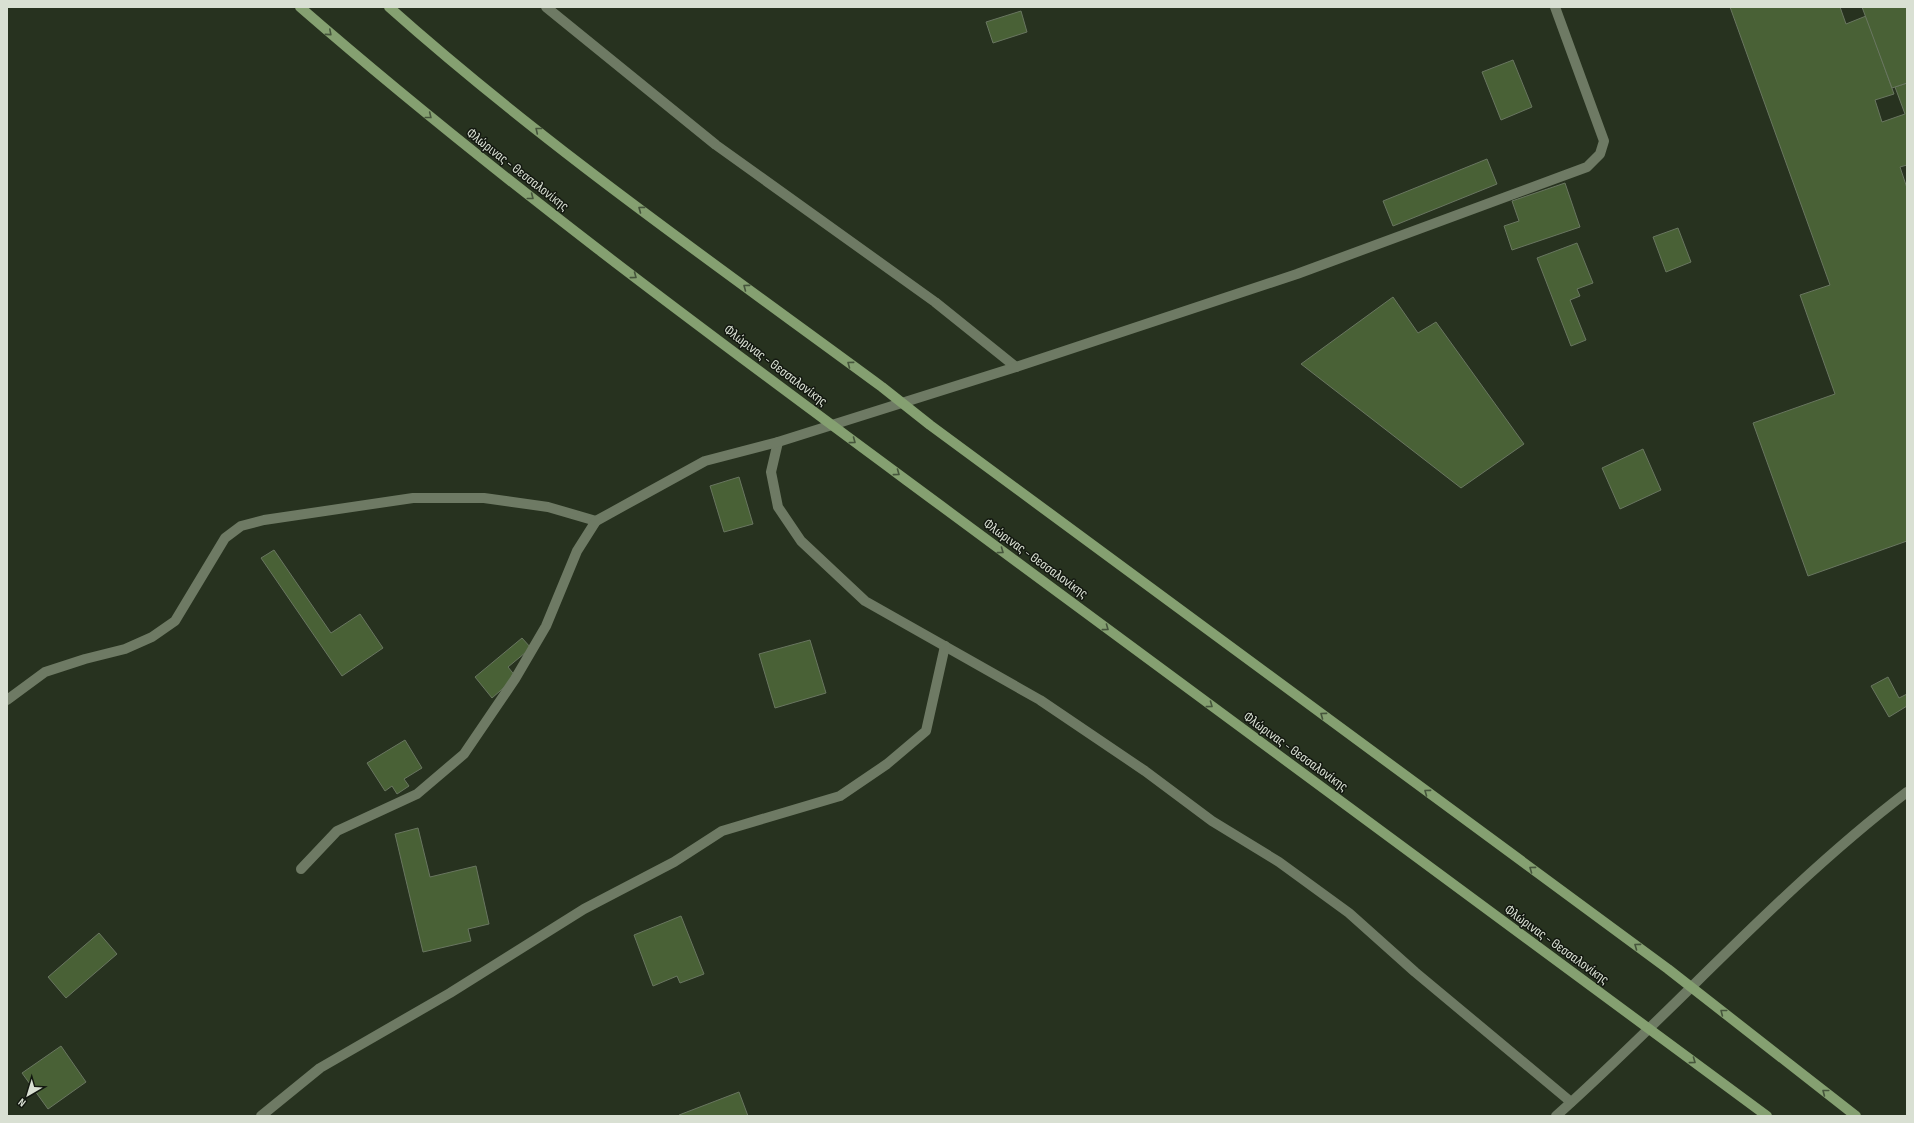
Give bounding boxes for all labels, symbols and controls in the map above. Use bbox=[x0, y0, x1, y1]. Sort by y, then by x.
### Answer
one-way arrow bbox=[325, 28, 332, 35]
one-way arrow bbox=[425, 111, 432, 118]
street label: Φλώρινας - Θεσσαλονίκης bbox=[463, 124, 572, 215]
one-way arrow bbox=[536, 128, 543, 135]
one-way arrow bbox=[526, 193, 533, 200]
one-way arrow bbox=[639, 207, 646, 214]
one-way arrow bbox=[630, 271, 637, 278]
one-way arrow bbox=[743, 285, 750, 292]
street label: Φλώρινας - Θεσσαλονίκης bbox=[721, 321, 831, 410]
one-way arrow bbox=[848, 362, 855, 369]
one-way arrow bbox=[849, 436, 856, 444]
one-way arrow bbox=[893, 468, 900, 476]
street label: Φλώρινας - Θεσσαλονίκης bbox=[980, 515, 1091, 602]
one-way arrow bbox=[997, 546, 1004, 553]
one-way arrow bbox=[1102, 623, 1109, 631]
one-way arrow bbox=[1206, 700, 1213, 707]
street label: Φλώρινας - Θεσσαλονίκης bbox=[1240, 708, 1351, 795]
one-way arrow bbox=[1320, 712, 1327, 719]
one-way arrow bbox=[1425, 790, 1432, 797]
one-way arrow bbox=[1529, 866, 1536, 874]
street label: Φλώρινας - Θεσσαλονίκης bbox=[1501, 901, 1612, 988]
one-way arrow bbox=[1634, 944, 1641, 951]
one-way arrow bbox=[1720, 1010, 1727, 1017]
one-way arrow bbox=[1689, 1057, 1696, 1064]
north arrow bbox=[8, 1075, 48, 1115]
one-way arrow bbox=[1823, 1090, 1830, 1097]
text: N bbox=[16, 1095, 28, 1109]

